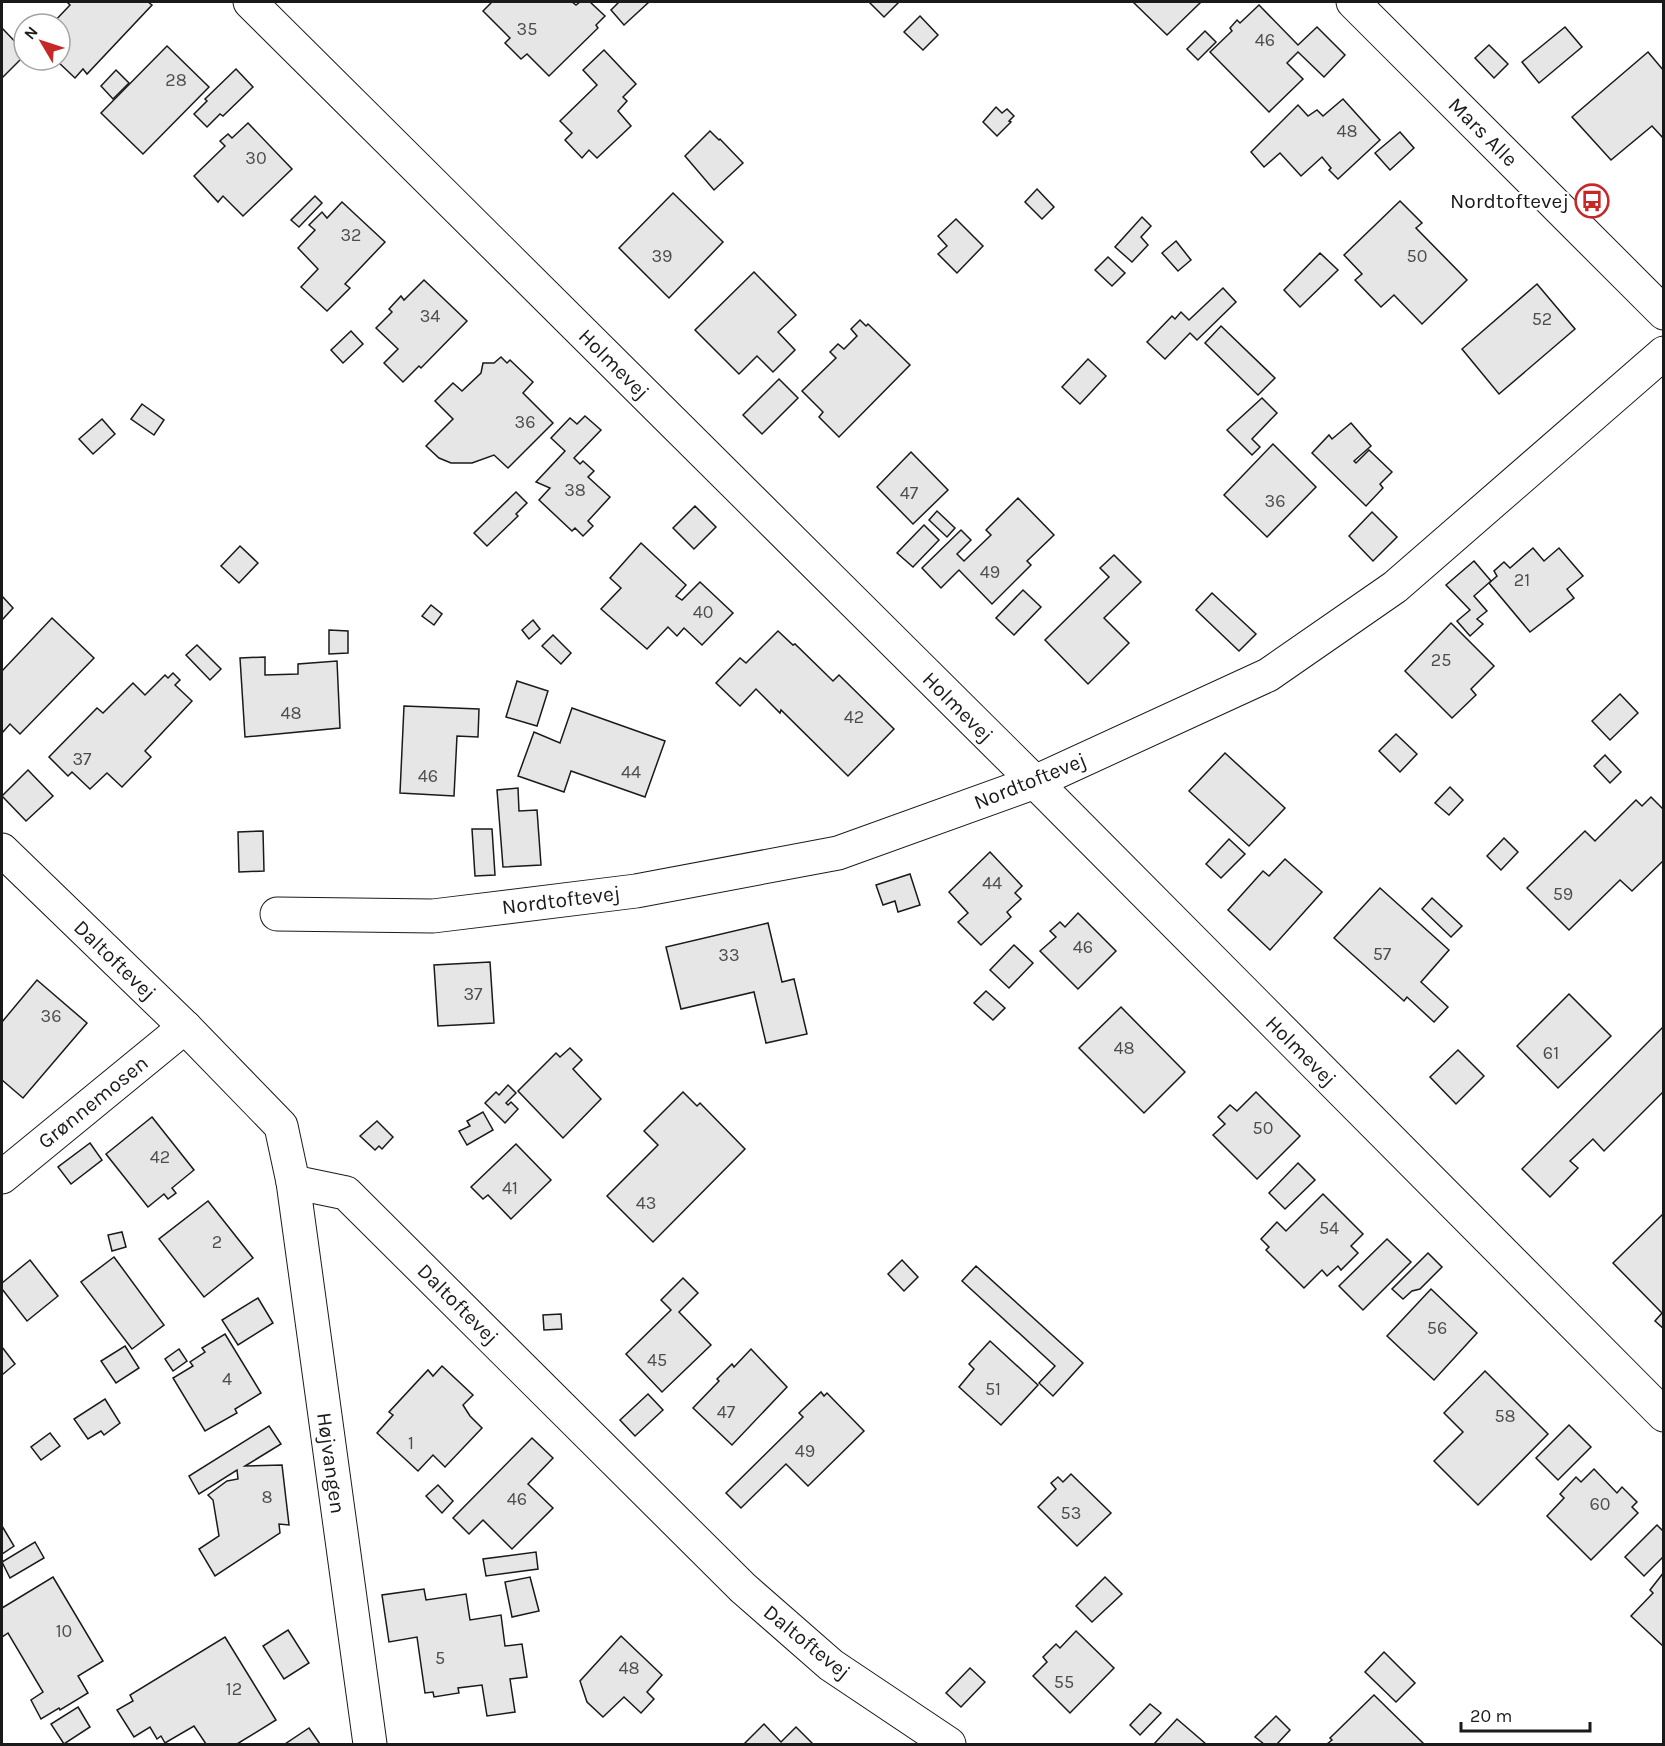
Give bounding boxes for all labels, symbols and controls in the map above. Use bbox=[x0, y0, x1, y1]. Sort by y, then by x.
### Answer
north arrow bbox=[12, 12, 72, 72]
house number: 35 bbox=[517, 18, 537, 40]
text: N bbox=[20, 22, 42, 43]
house number: 46 bbox=[1255, 29, 1275, 51]
house number: 28 bbox=[165, 69, 187, 91]
street label: Mars Alle bbox=[1444, 93, 1522, 171]
house number: 48 bbox=[1336, 120, 1358, 142]
house number: 30 bbox=[245, 147, 267, 169]
bus stop icon: Nordtoftevej bbox=[1574, 183, 1610, 219]
place label: Nordtoftevej bbox=[1450, 189, 1569, 213]
house number: 32 bbox=[340, 224, 362, 246]
house number: 39 bbox=[651, 245, 673, 267]
house number: 50 bbox=[1407, 245, 1427, 267]
house number: 34 bbox=[420, 305, 440, 327]
house number: 52 bbox=[1532, 308, 1552, 330]
street label: Holmevej bbox=[574, 324, 654, 404]
house number: 36 bbox=[515, 411, 535, 433]
house number: 38 bbox=[564, 479, 586, 501]
house number: 47 bbox=[900, 482, 919, 504]
house number: 36 bbox=[1265, 490, 1285, 512]
house number: 49 bbox=[980, 561, 1000, 583]
house number: 21 bbox=[1514, 569, 1530, 591]
house number: 40 bbox=[693, 601, 713, 623]
house number: 25 bbox=[1431, 649, 1451, 671]
street label: Holmevej bbox=[918, 667, 998, 747]
house number: 48 bbox=[280, 702, 302, 724]
house number: 42 bbox=[844, 706, 864, 728]
house number: 37 bbox=[72, 748, 92, 770]
street label: Nordtoftevej bbox=[970, 748, 1090, 814]
house number: 44 bbox=[621, 761, 641, 783]
house number: 46 bbox=[418, 765, 438, 787]
house number: 44 bbox=[982, 872, 1002, 894]
street label: Nordtoftevej bbox=[500, 881, 622, 919]
house number: 59 bbox=[1553, 883, 1573, 905]
street label: Daltoftevej bbox=[69, 915, 161, 1005]
house number: 46 bbox=[1073, 936, 1093, 958]
house number: 57 bbox=[1373, 943, 1392, 965]
house number: 33 bbox=[718, 944, 740, 966]
house number: 37 bbox=[463, 983, 483, 1005]
house number: 36 bbox=[41, 1005, 61, 1027]
street label: Holmevej bbox=[1261, 1011, 1341, 1091]
house number: 48 bbox=[1113, 1037, 1135, 1059]
house number: 61 bbox=[1543, 1042, 1559, 1064]
street label: Grønnemosen bbox=[33, 1050, 153, 1154]
house number: 50 bbox=[1253, 1117, 1273, 1139]
house number: 42 bbox=[150, 1146, 170, 1168]
house number: 41 bbox=[502, 1177, 518, 1199]
house number: 43 bbox=[636, 1192, 656, 1214]
house number: 54 bbox=[1319, 1217, 1339, 1239]
house number: 2 bbox=[212, 1231, 222, 1253]
street label: Daltoftevej bbox=[413, 1259, 503, 1349]
house number: 56 bbox=[1427, 1317, 1447, 1339]
house number: 45 bbox=[647, 1349, 667, 1371]
house number: 4 bbox=[222, 1368, 232, 1390]
house number: 51 bbox=[985, 1378, 1001, 1400]
house number: 47 bbox=[717, 1401, 736, 1423]
house number: 58 bbox=[1494, 1405, 1516, 1427]
street label: Højvangen bbox=[312, 1411, 350, 1515]
house number: 1 bbox=[408, 1432, 414, 1454]
house number: 49 bbox=[795, 1440, 815, 1462]
house number: 8 bbox=[261, 1486, 273, 1508]
house number: 46 bbox=[507, 1488, 527, 1510]
house number: 60 bbox=[1590, 1493, 1611, 1515]
house number: 53 bbox=[1061, 1502, 1081, 1524]
street label: Daltoftevej bbox=[759, 1600, 855, 1684]
house number: 10 bbox=[56, 1620, 72, 1642]
house number: 5 bbox=[435, 1647, 445, 1669]
house number: 48 bbox=[618, 1657, 640, 1679]
house number: 55 bbox=[1054, 1671, 1074, 1693]
house number: 12 bbox=[226, 1678, 242, 1700]
scale bar bbox=[1461, 1695, 1590, 1733]
text: 20 m bbox=[1470, 1705, 1512, 1727]

